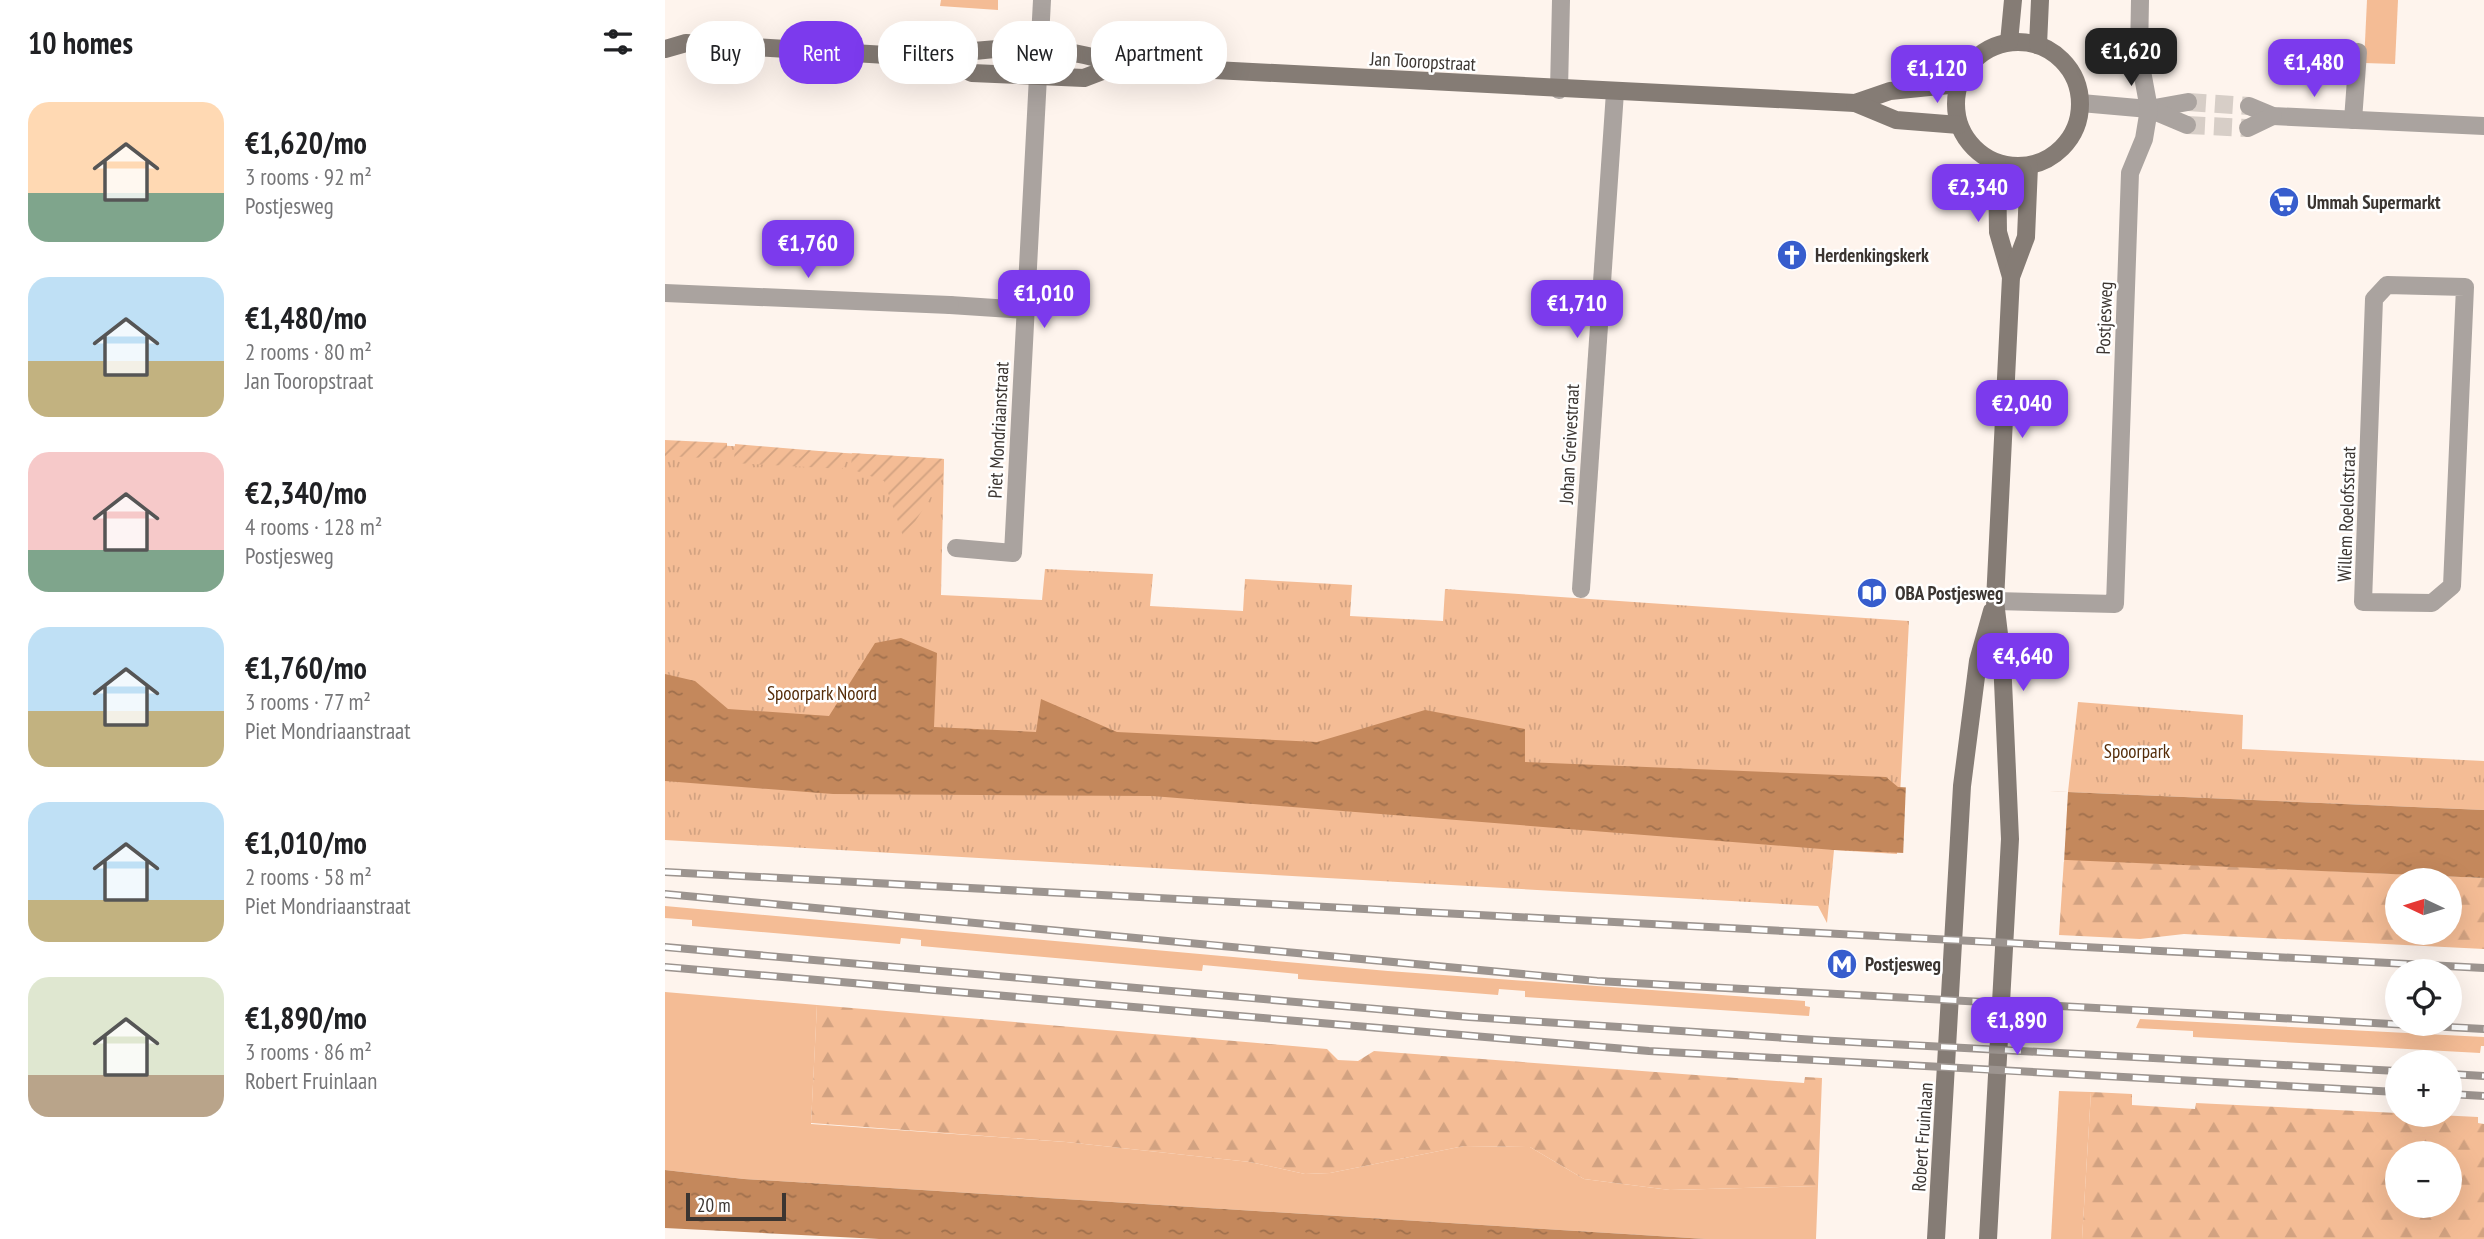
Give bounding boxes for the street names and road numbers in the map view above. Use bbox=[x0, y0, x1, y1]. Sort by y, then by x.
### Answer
street label: Jan Tooropstraat bbox=[1368, 46, 1477, 76]
street label: Postjesweg bbox=[2091, 281, 2117, 355]
street label: Piet Mondriaanstraat bbox=[982, 360, 1014, 499]
street label: Johan Greivestraat bbox=[1554, 383, 1584, 506]
street label: Willem Roelofsstraat bbox=[2332, 445, 2360, 582]
street label: Robert Fruinlaan bbox=[1906, 1082, 1938, 1192]

